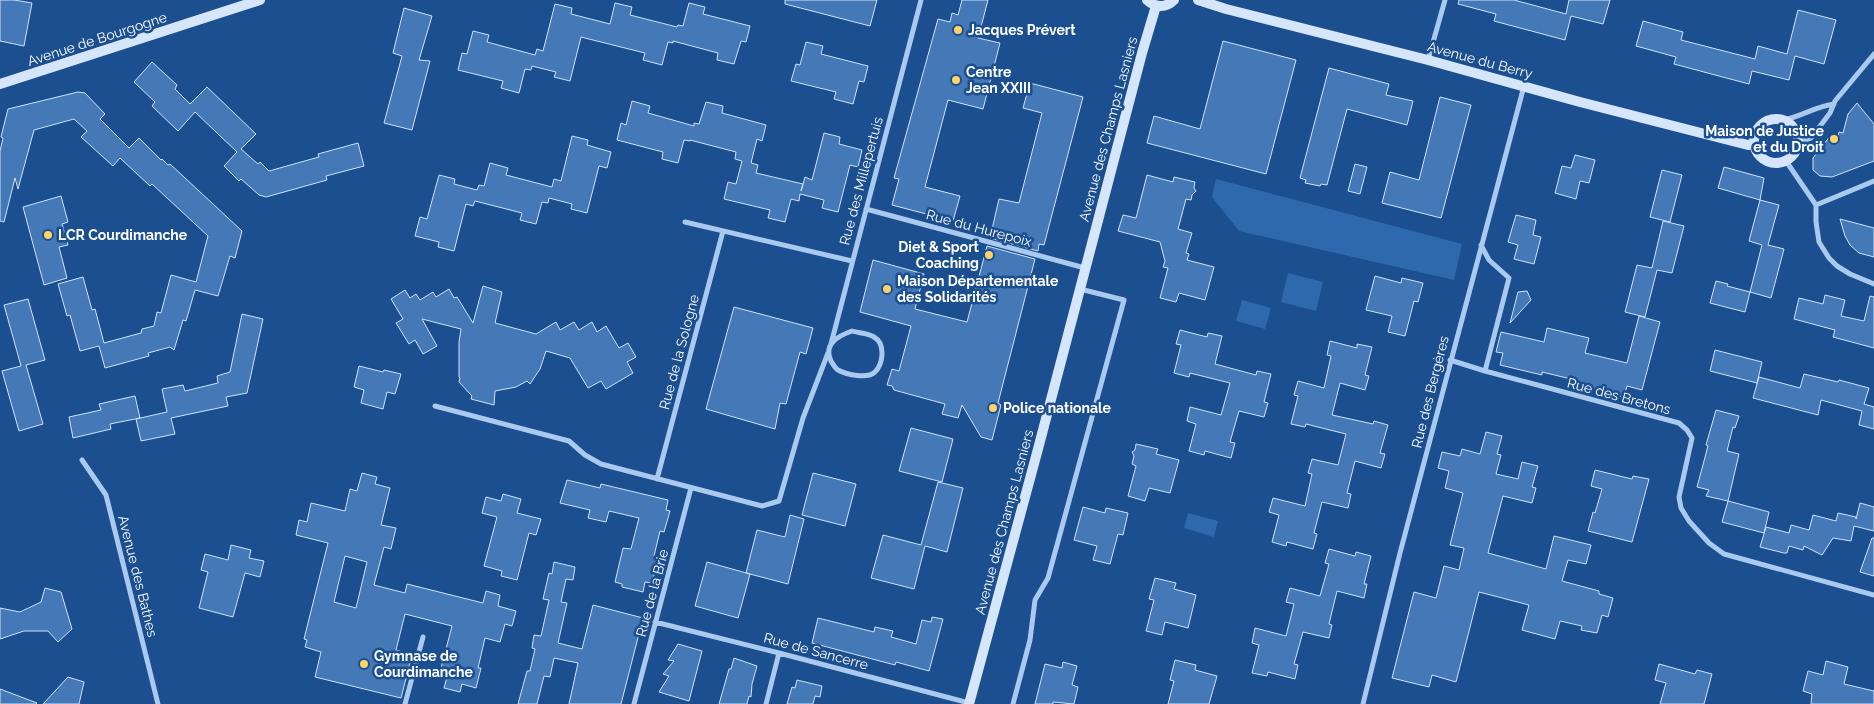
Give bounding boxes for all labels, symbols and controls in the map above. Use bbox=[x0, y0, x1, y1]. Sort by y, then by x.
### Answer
street label: Avenue de Bourgogne bbox=[25, 9, 169, 69]
place label: Jacques Prévert bbox=[968, 22, 1076, 38]
marker: Jacques Prévert bbox=[952, 24, 964, 36]
street label: Avenue des Champs Lasniers bbox=[1076, 35, 1140, 223]
street label: Avenue du Berry bbox=[1426, 38, 1535, 82]
place label: Centre Jean XXIII bbox=[966, 64, 1031, 96]
marker: Centre Jean XXIII bbox=[950, 74, 962, 86]
street label: Rue des Millepertuis bbox=[836, 115, 886, 247]
place label: Maison de Justice et du Droit bbox=[1705, 123, 1825, 155]
marker: Maison de Justice et du Droit bbox=[1828, 133, 1840, 145]
street label: Rue du Hurepoix bbox=[925, 206, 1033, 250]
place label: LCR Courdimanche bbox=[58, 227, 188, 243]
marker: LCR Courdimanche bbox=[42, 229, 54, 241]
place label: Diet & Sport Coaching bbox=[898, 239, 980, 271]
marker: Diet & Sport Coaching bbox=[983, 249, 995, 261]
place label: Maison Départementale des Solidarités bbox=[897, 273, 1059, 305]
marker: Maison Départementale des Solidarités bbox=[881, 283, 893, 295]
street label: Rue de la Sologne bbox=[656, 293, 702, 411]
street label: Rue des Bergères bbox=[1408, 334, 1452, 450]
street label: Rue des Bretons bbox=[1566, 375, 1673, 418]
place label: Police nationale bbox=[1003, 400, 1111, 416]
marker: Police nationale bbox=[987, 402, 999, 414]
street label: Avenue des Champs Lasniers bbox=[972, 428, 1036, 616]
street label: Avenue des Bathes bbox=[115, 514, 161, 639]
street label: Rue de la Brie bbox=[633, 547, 671, 639]
street label: Rue de Sancerre bbox=[762, 629, 870, 673]
place label: Gymnase de Courdimanche bbox=[374, 648, 474, 680]
marker: Gymnase de Courdimanche bbox=[358, 658, 370, 670]

